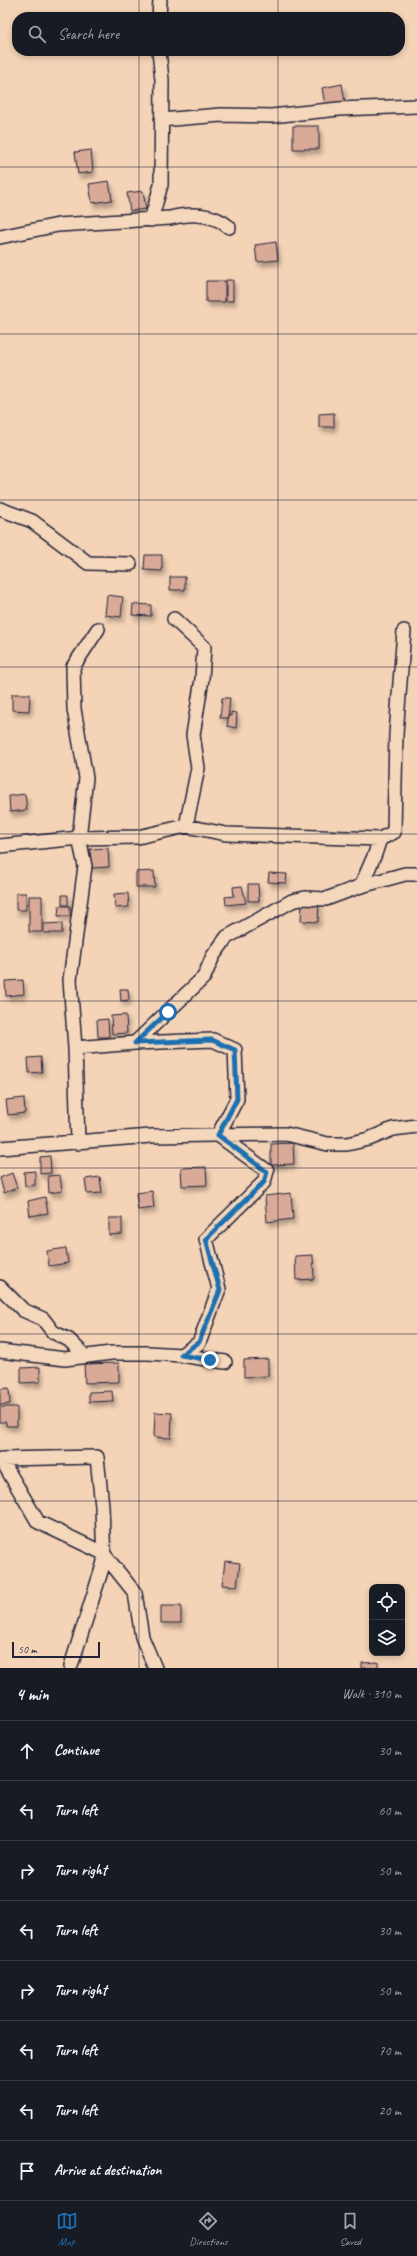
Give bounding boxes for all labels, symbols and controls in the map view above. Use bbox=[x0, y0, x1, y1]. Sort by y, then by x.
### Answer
search box bbox=[12, 12, 405, 56]
icon: search bbox=[26, 23, 48, 45]
text: Search here bbox=[58, 25, 119, 44]
route start bbox=[159, 1003, 177, 1021]
route end bbox=[201, 1351, 219, 1369]
map controls bbox=[369, 1584, 405, 1656]
button: locate bbox=[369, 1584, 405, 1620]
button: layers bbox=[369, 1620, 405, 1656]
scale bar bbox=[12, 1640, 100, 1659]
text: 50 m bbox=[18, 1642, 37, 1656]
text: 4 min bbox=[16, 1684, 49, 1705]
text: Walk · 310 m bbox=[342, 1686, 401, 1702]
icon: ahead bbox=[16, 1740, 38, 1762]
text: Continue bbox=[54, 1741, 99, 1760]
text: 30 m bbox=[379, 1743, 401, 1759]
icon: left bbox=[16, 1800, 38, 1822]
text: Turn left bbox=[54, 1801, 97, 1820]
text: 60 m bbox=[379, 1803, 401, 1819]
icon: right bbox=[16, 1860, 38, 1882]
text: Turn right bbox=[54, 1861, 107, 1880]
text: 50 m bbox=[379, 1863, 401, 1879]
icon: left bbox=[16, 1920, 38, 1942]
text: Turn left bbox=[54, 1921, 97, 1940]
text: 30 m bbox=[379, 1923, 401, 1939]
icon: right bbox=[16, 1980, 38, 2002]
text: Turn right bbox=[54, 1981, 107, 2000]
text: 50 m bbox=[379, 1983, 401, 1999]
icon: left bbox=[16, 2040, 38, 2062]
text: Turn left bbox=[54, 2041, 97, 2060]
text: 70 m bbox=[379, 2043, 401, 2059]
icon: left bbox=[16, 2100, 38, 2122]
text: Turn left bbox=[54, 2101, 97, 2120]
text: 20 m bbox=[379, 2103, 401, 2119]
icon: arrive bbox=[16, 2160, 38, 2182]
text: Arrive at destination bbox=[54, 2161, 161, 2180]
tab: Map bbox=[56, 2210, 78, 2248]
tab: Directions bbox=[189, 2210, 228, 2248]
tab: Saved bbox=[339, 2210, 361, 2248]

